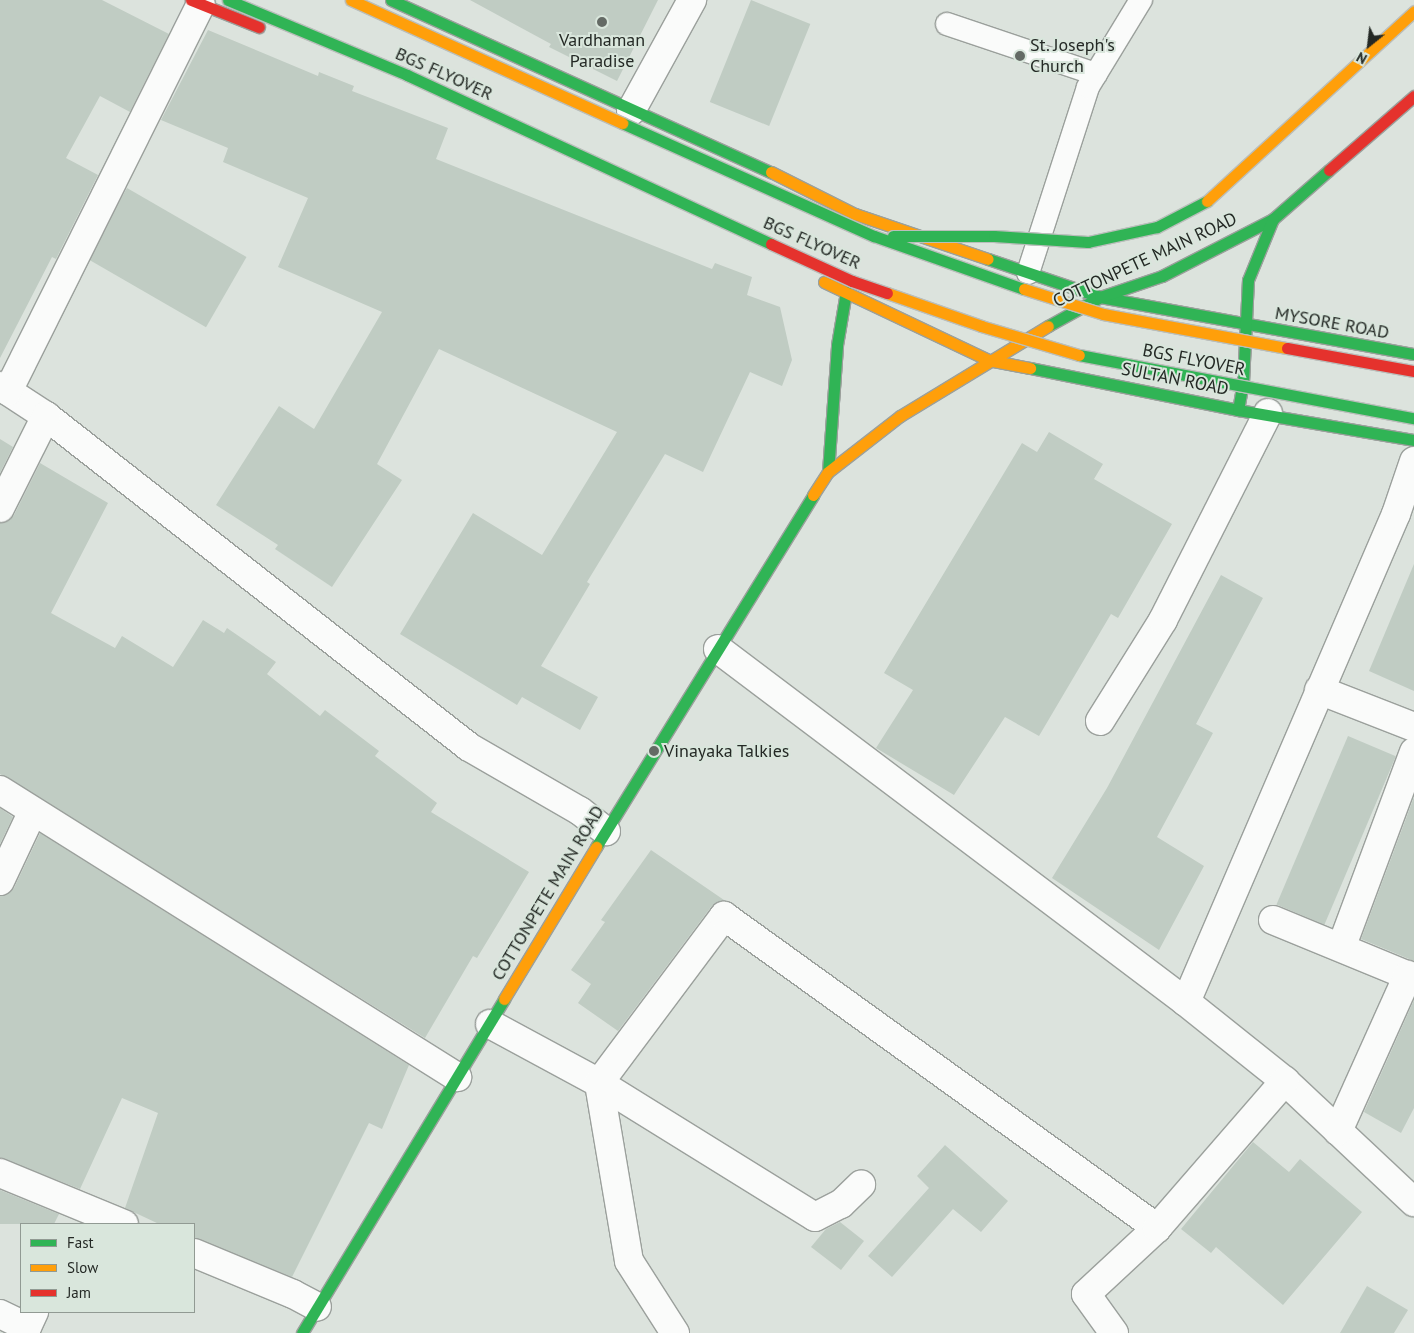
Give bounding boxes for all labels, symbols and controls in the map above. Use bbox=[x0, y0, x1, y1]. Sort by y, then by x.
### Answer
marker: Vardhaman Paradise bbox=[596, 16, 608, 28]
north arrow bbox=[1344, 20, 1394, 70]
place label: Vardhaman Paradise bbox=[559, 30, 645, 72]
place label: St. Joseph's Church bbox=[1030, 35, 1116, 78]
street label: BGS FLYOVER bbox=[392, 43, 496, 105]
text: N bbox=[1353, 48, 1370, 68]
marker: St. Joseph's Church bbox=[1014, 50, 1026, 62]
street label: COTTONPETE MAIN ROAD bbox=[1050, 208, 1240, 312]
street label: BGS FLYOVER bbox=[760, 212, 864, 274]
street label: MYSORE ROAD bbox=[1273, 302, 1391, 344]
street label: BGS FLYOVER bbox=[1141, 339, 1247, 381]
street label: SULTAN ROAD bbox=[1120, 358, 1230, 400]
place label: Vinayaka Talkies bbox=[664, 740, 790, 762]
marker: Vinayaka Talkies bbox=[648, 745, 660, 757]
street label: COTTONPETE MAIN ROAD bbox=[487, 802, 609, 984]
legend bbox=[20, 1223, 195, 1313]
text: Fast bbox=[67, 1233, 94, 1252]
text: Slow bbox=[67, 1258, 98, 1277]
text: Jam bbox=[67, 1283, 91, 1302]

